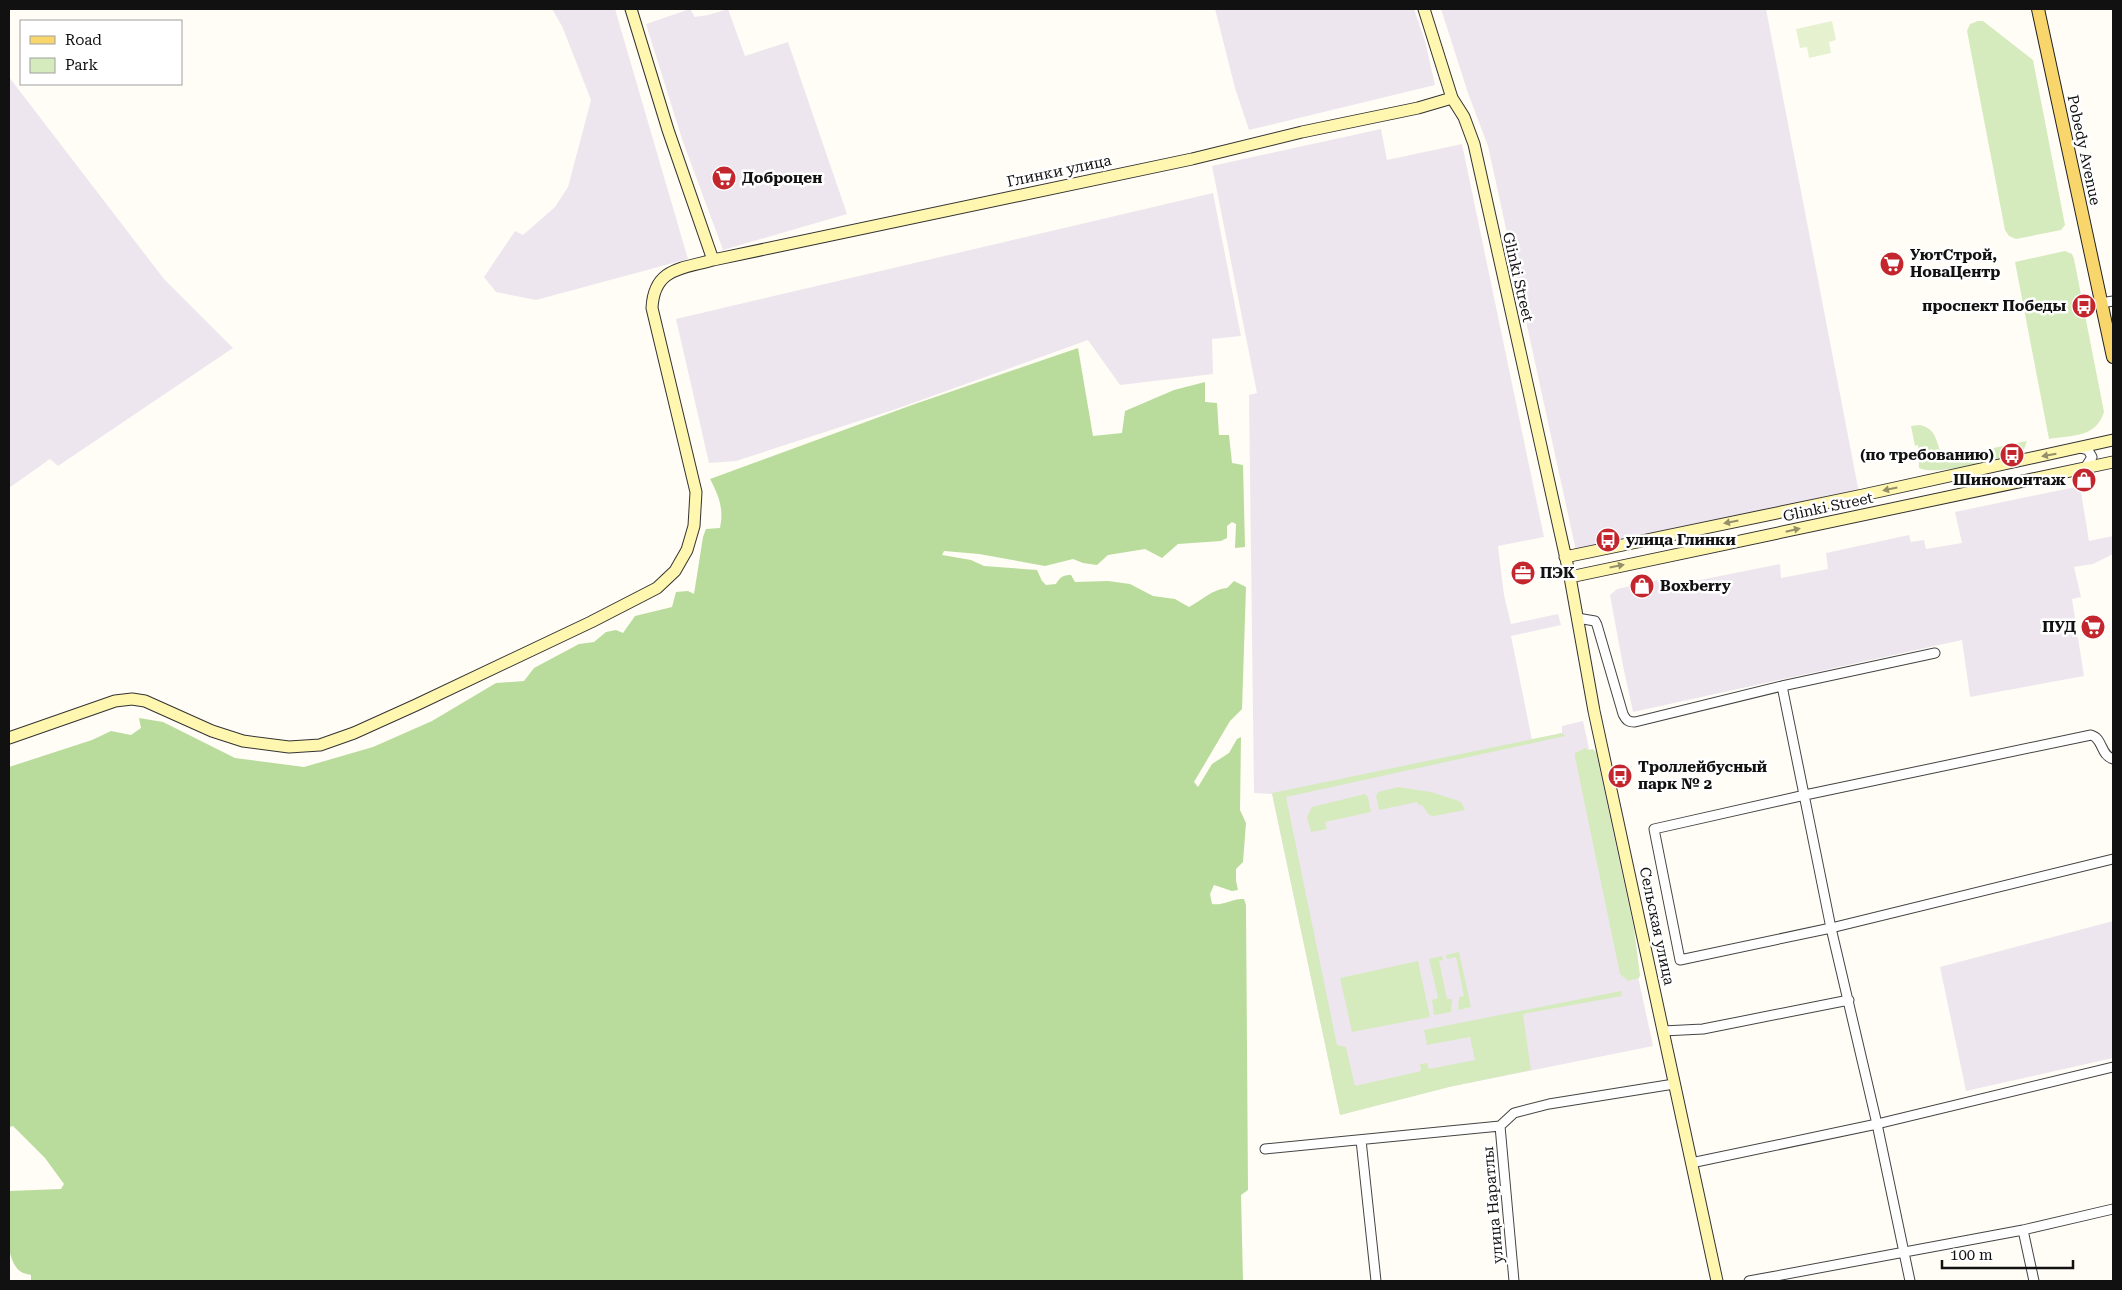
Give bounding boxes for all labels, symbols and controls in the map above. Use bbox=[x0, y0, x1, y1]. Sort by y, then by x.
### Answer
legend bbox=[20, 20, 182, 85]
text: Road bbox=[65, 31, 102, 49]
text: Park bbox=[65, 56, 99, 74]
street label: Pobedy Avenue bbox=[2063, 93, 2105, 207]
street label: Глинки улица bbox=[1005, 151, 1113, 191]
supermarket icon: Доброцен bbox=[711, 165, 737, 191]
place label: Доброцен bbox=[742, 169, 822, 187]
street label: Glinki Street bbox=[1499, 230, 1537, 324]
place label: УютСтрой, НоваЦентр bbox=[1910, 246, 2000, 281]
supermarket icon: УютСтрой, НоваЦентр bbox=[1879, 251, 1905, 277]
bus stop icon: проспект Победы bbox=[2071, 293, 2097, 319]
place label: проспект Победы bbox=[1922, 297, 2066, 315]
bus stop icon: (по требованию) bbox=[1999, 442, 2025, 468]
place label: (по требованию) bbox=[1860, 446, 1994, 464]
one-way arrow bbox=[2040, 451, 2056, 459]
shop icon: Шиномонтаж bbox=[2071, 467, 2097, 493]
place label: Шиномонтаж bbox=[1953, 471, 2067, 489]
one-way arrow bbox=[1882, 486, 1898, 494]
street label: Glinki Street bbox=[1781, 489, 1875, 525]
one-way arrow bbox=[1723, 518, 1738, 526]
one-way arrow bbox=[1786, 525, 1802, 533]
bus stop icon: улица Глинки bbox=[1595, 527, 1621, 553]
place label: улица Глинки bbox=[1626, 531, 1736, 549]
office icon: ПЭК bbox=[1510, 560, 1536, 586]
one-way arrow bbox=[1609, 562, 1625, 570]
place label: ПЭК bbox=[1540, 564, 1575, 582]
shop icon: Boxberry bbox=[1629, 573, 1655, 599]
place label: Boxberry bbox=[1660, 577, 1731, 595]
supermarket icon: ПУД bbox=[2080, 614, 2106, 640]
place label: ПУД bbox=[2042, 618, 2076, 636]
place label: Троллейбусный парк № 2 bbox=[1638, 758, 1767, 793]
bus stop icon: Троллейбусный парк № 2 bbox=[1607, 763, 1633, 789]
street label: Сельская улица bbox=[1636, 865, 1678, 987]
street label: улица Наратлы bbox=[1479, 1146, 1507, 1264]
scale bar bbox=[1942, 1238, 2073, 1270]
text: 100 m bbox=[1950, 1246, 1993, 1264]

